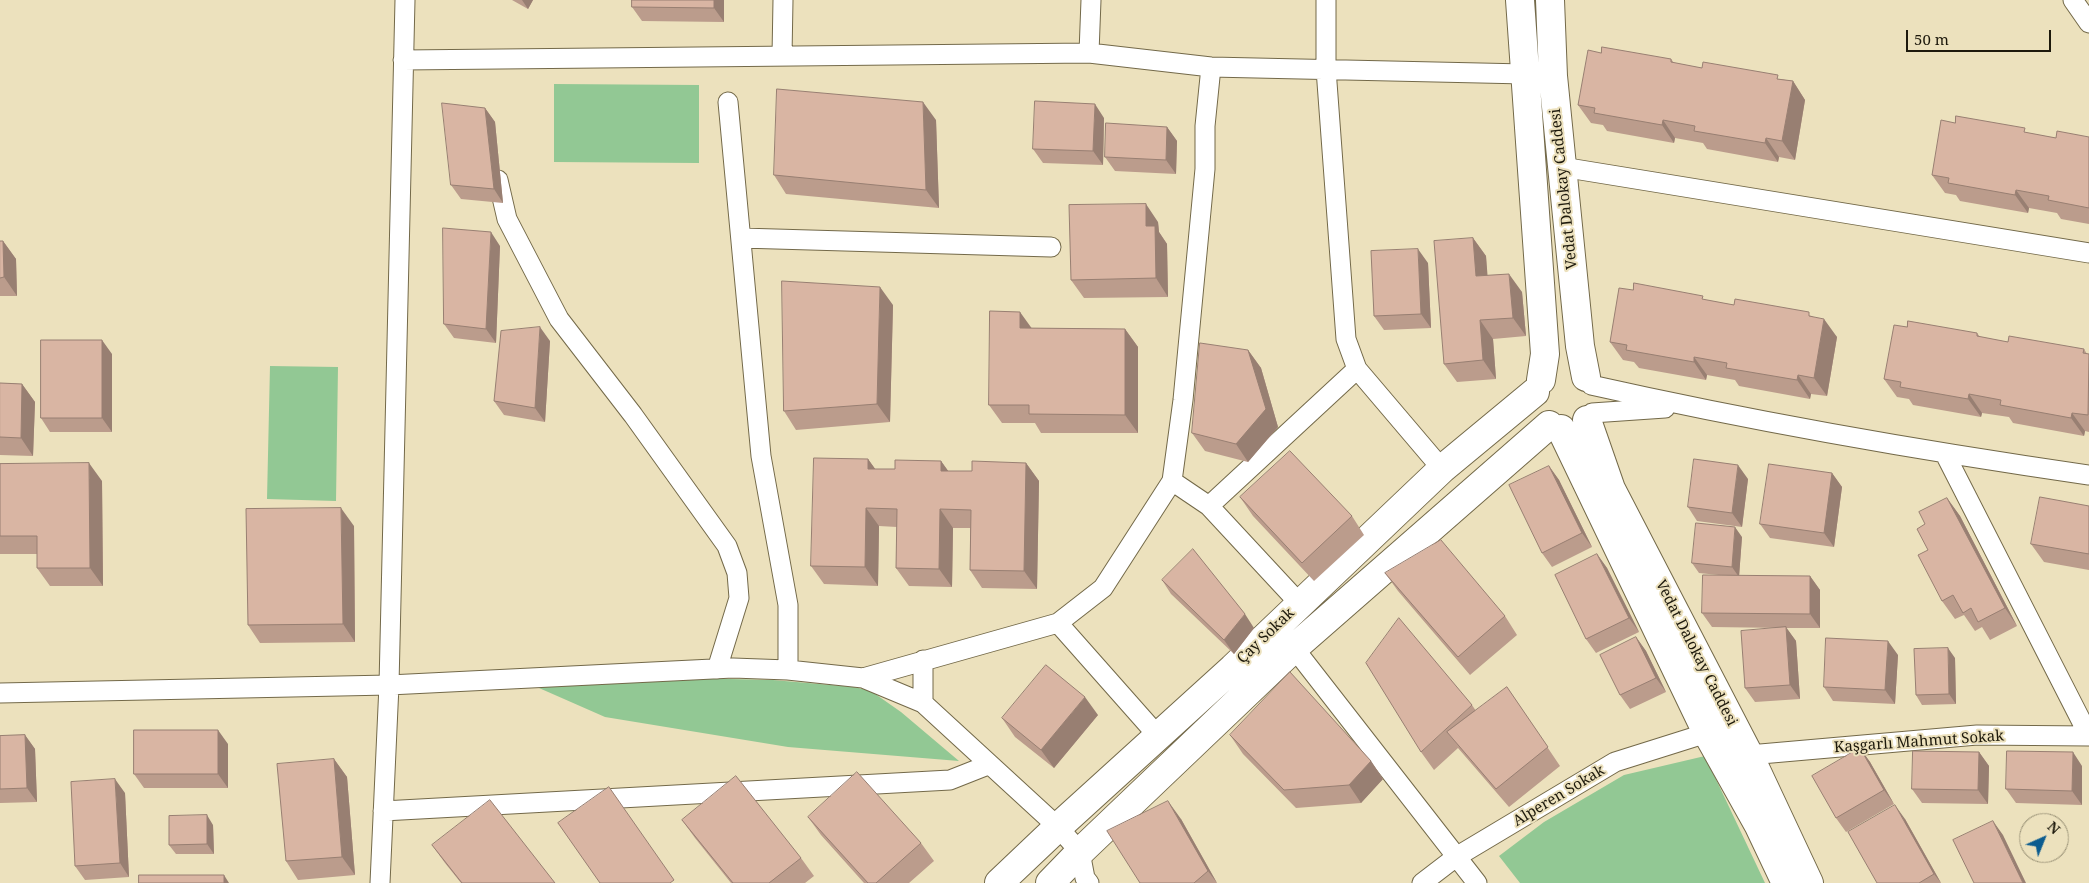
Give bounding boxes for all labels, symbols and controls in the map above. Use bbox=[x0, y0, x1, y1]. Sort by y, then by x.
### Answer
scale bar bbox=[1909, 20, 2054, 52]
text: 50 m bbox=[1914, 29, 1949, 49]
street label: Vedat Dalokay Caddesi bbox=[1547, 108, 1581, 270]
street label: Vedat Dalokay Caddesi bbox=[1651, 577, 1741, 729]
street label: Çay Sokak bbox=[1234, 604, 1298, 668]
street label: Kaşgarlı Mahmut Sokak bbox=[1833, 727, 2005, 757]
street label: Alperen Sokak bbox=[1510, 762, 1608, 830]
north arrow bbox=[2019, 813, 2069, 863]
text: N bbox=[2043, 817, 2065, 838]

